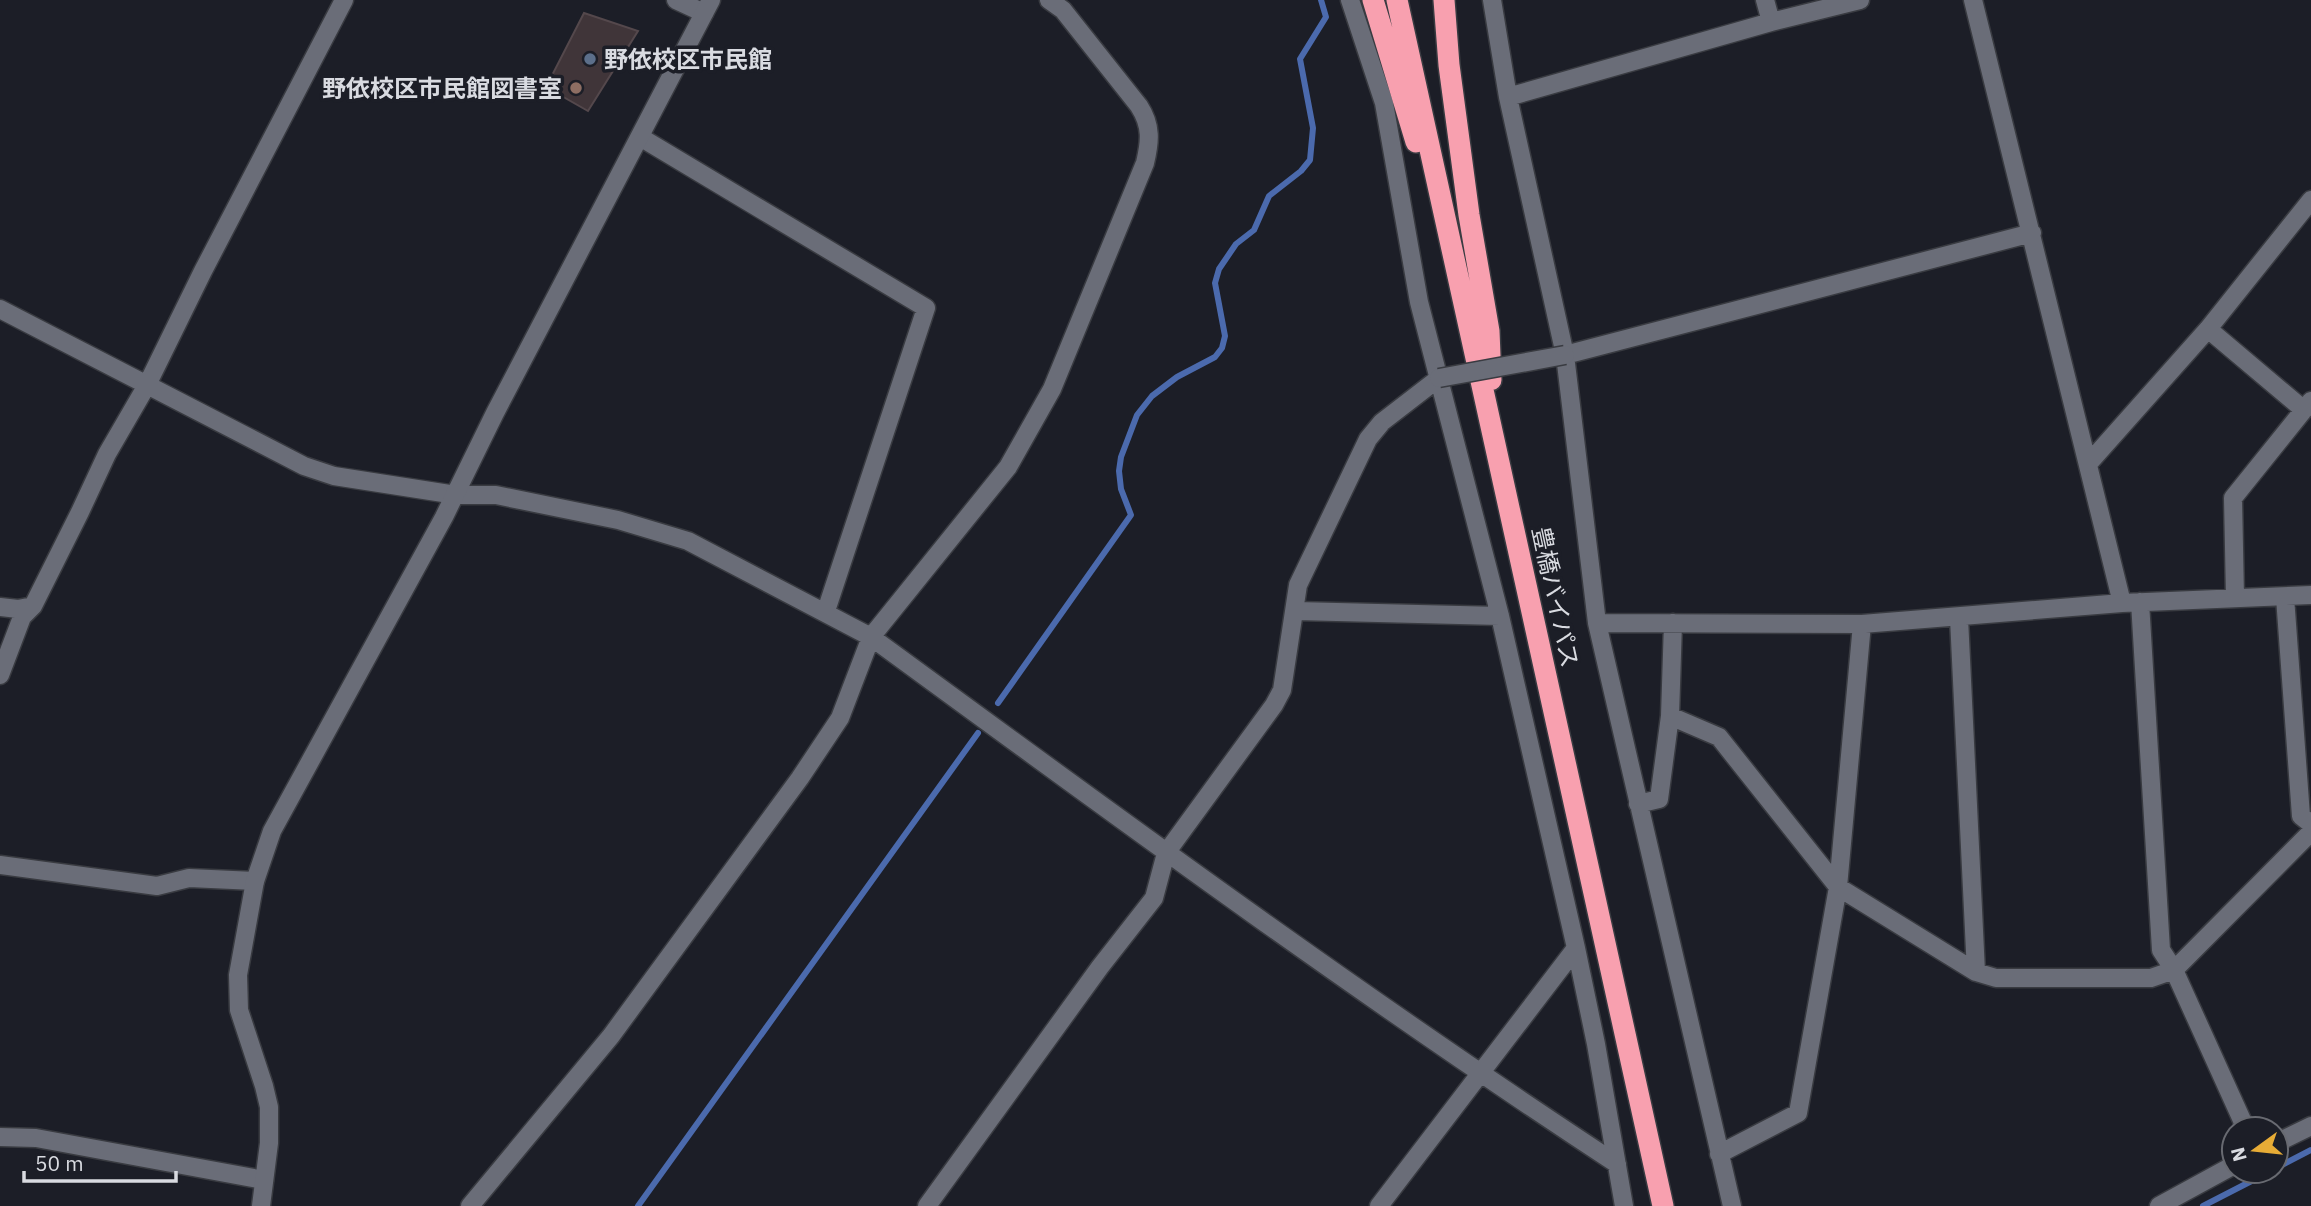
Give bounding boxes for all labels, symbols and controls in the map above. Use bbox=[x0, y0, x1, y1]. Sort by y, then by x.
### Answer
place label: 野依校区市民館 bbox=[604, 43, 772, 75]
marker: 野依校区市民館 bbox=[582, 51, 598, 67]
place label: 野依校区市民館図書室 bbox=[322, 72, 562, 104]
marker: 野依校区市民館図書室 bbox=[568, 80, 584, 96]
street label: 豊橋バイパス bbox=[1525, 523, 1587, 671]
north arrow bbox=[2220, 1115, 2290, 1185]
scale bar bbox=[24, 1140, 177, 1184]
text: N bbox=[2225, 1145, 2252, 1164]
text: 50 m bbox=[35, 1149, 84, 1177]

